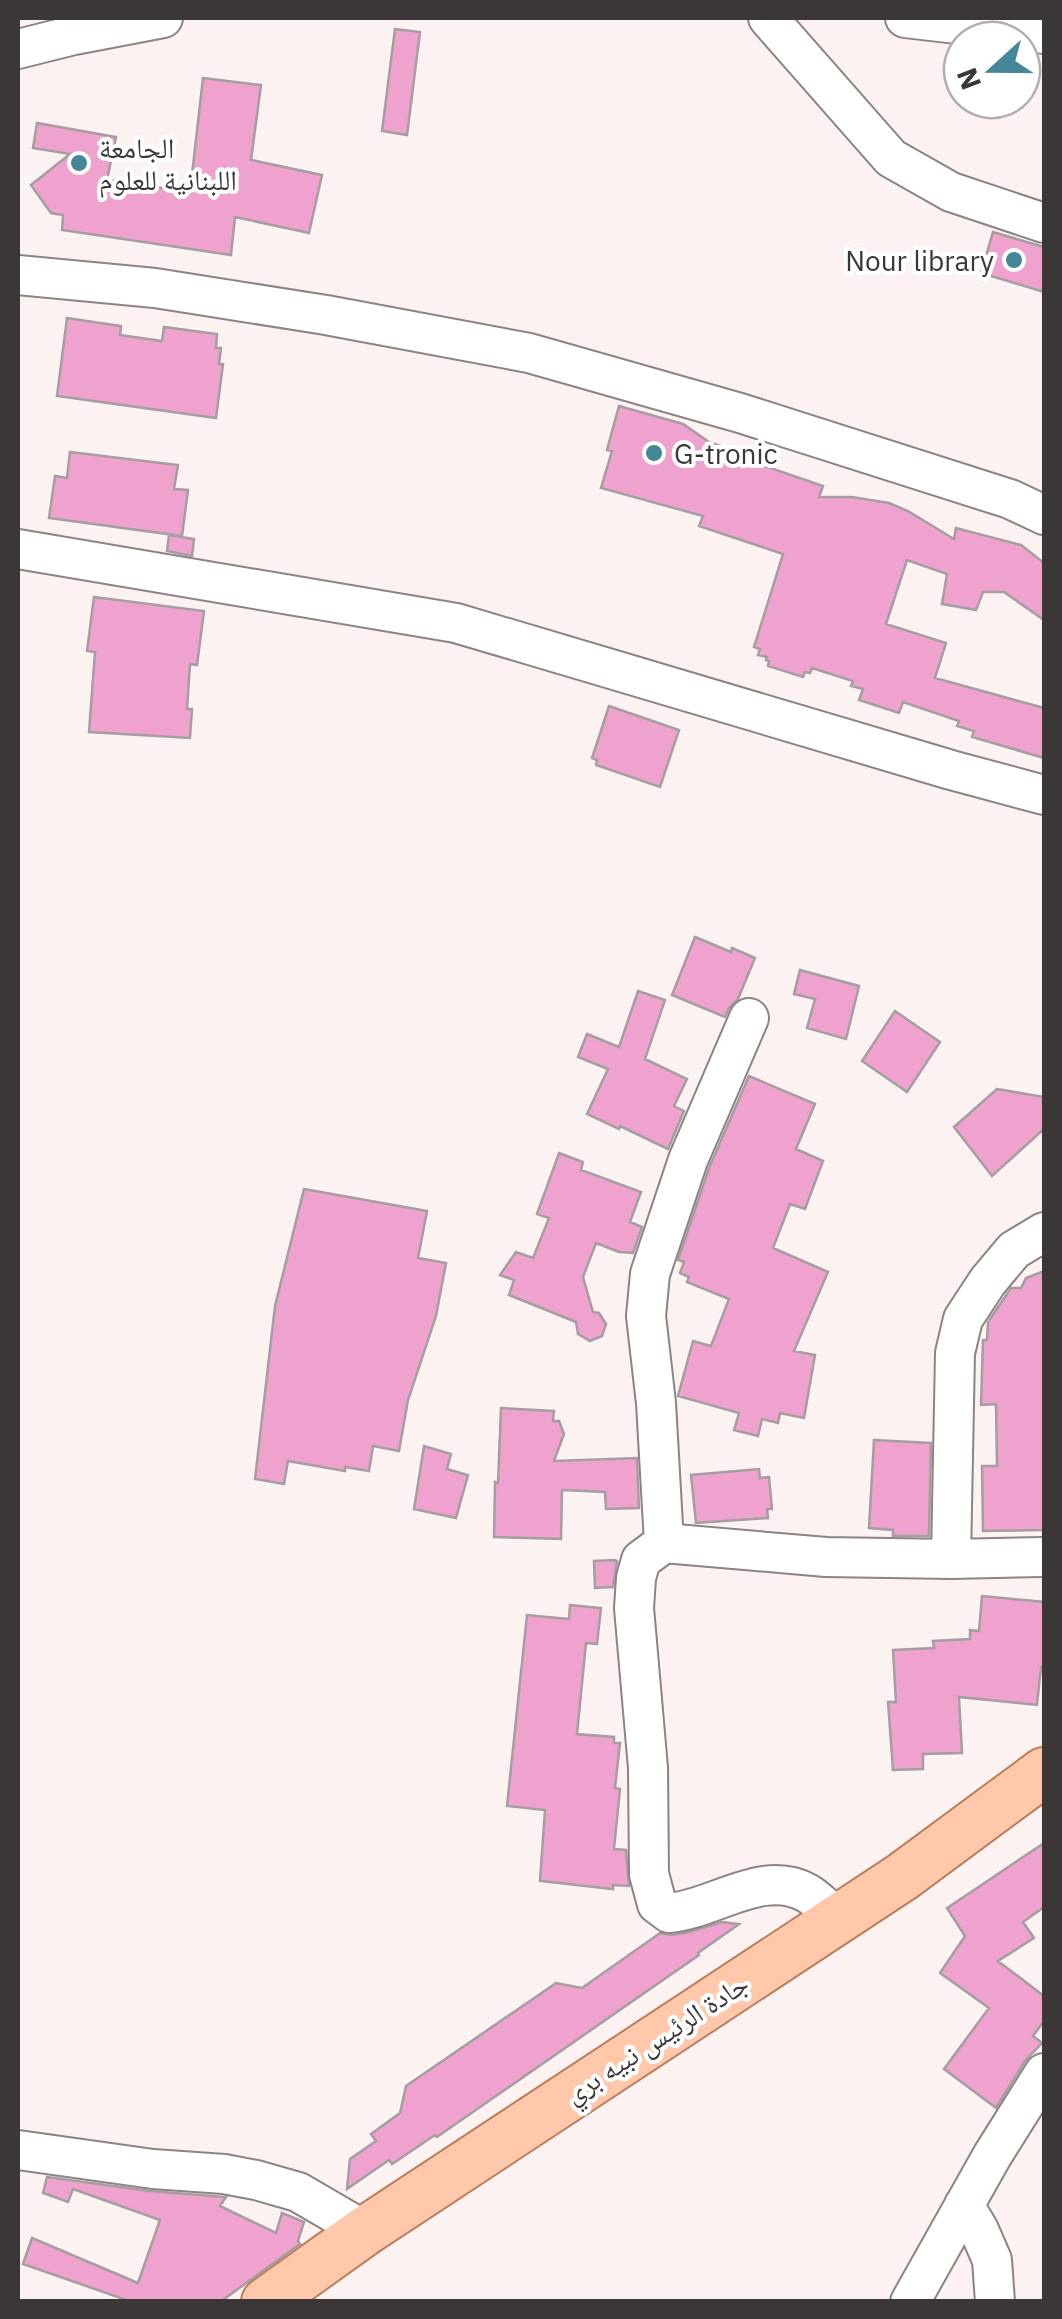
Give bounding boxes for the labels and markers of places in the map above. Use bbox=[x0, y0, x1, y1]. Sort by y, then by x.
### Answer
place label: الجامعة اللبنانية للعلوم bbox=[99, 129, 237, 199]
marker: الجامعة اللبنانية للعلوم bbox=[68, 152, 90, 174]
place label: Nour library bbox=[845, 242, 994, 279]
marker: Nour library bbox=[1003, 249, 1025, 271]
place label: G-tronic bbox=[674, 435, 778, 472]
marker: G-tronic bbox=[643, 442, 665, 464]

